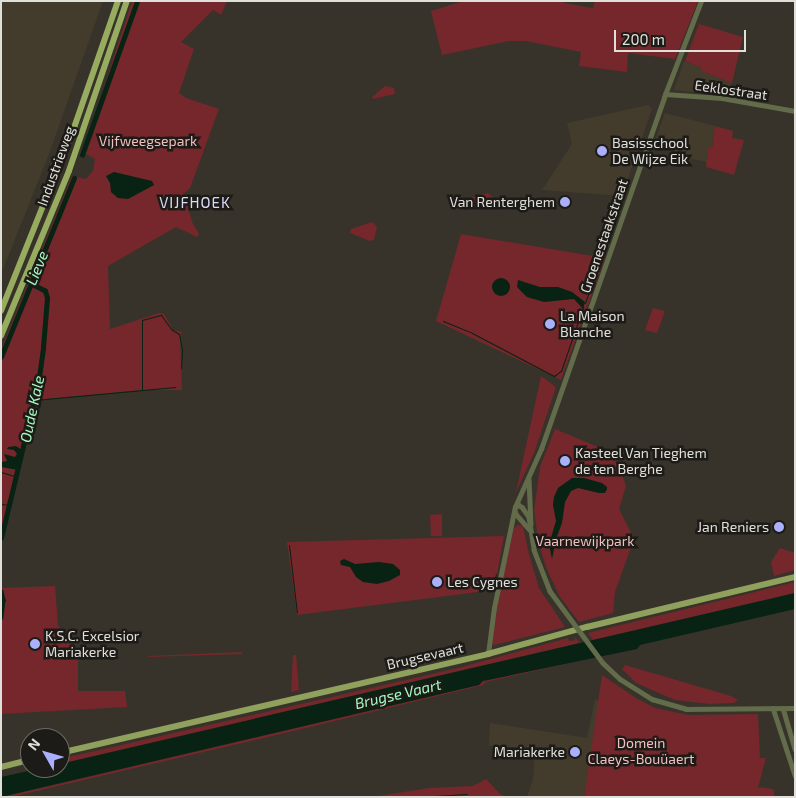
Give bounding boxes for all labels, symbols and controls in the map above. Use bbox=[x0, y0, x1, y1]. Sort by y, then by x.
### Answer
scale bar bbox=[616, 20, 748, 52]
text: 200 m bbox=[622, 30, 665, 48]
street label: Eeklostraat bbox=[694, 77, 768, 103]
street label: Industrieweg bbox=[34, 124, 78, 208]
park label: Vijfweegsepark bbox=[99, 133, 197, 149]
place label: Basisschool De Wijze Eik bbox=[612, 135, 688, 168]
marker: Basisschool De Wijze Eik bbox=[596, 145, 608, 157]
street label: Groenestaakstraat bbox=[577, 177, 631, 295]
district label: VIJFHOEK bbox=[158, 194, 232, 212]
place label: Van Renterghem bbox=[450, 194, 555, 210]
marker: Van Renterghem bbox=[559, 196, 571, 208]
water label: Lieve bbox=[22, 248, 52, 288]
place label: La Maison Blanche bbox=[560, 308, 625, 341]
marker: La Maison Blanche bbox=[544, 318, 556, 330]
water label: Oude Kale bbox=[16, 374, 48, 444]
place label: Kasteel Van Tieghem de ten Berghe bbox=[575, 445, 708, 478]
marker: Kasteel Van Tieghem de ten Berghe bbox=[559, 455, 571, 467]
place label: Jan Reniers bbox=[697, 519, 769, 535]
marker: Jan Reniers bbox=[773, 521, 785, 533]
park label: Vaarnewijkpark bbox=[536, 533, 634, 549]
place label: Les Cygnes bbox=[447, 574, 518, 590]
marker: Les Cygnes bbox=[431, 576, 443, 588]
place label: K.S.C. Excelsior Mariakerke bbox=[45, 628, 139, 660]
marker: K.S.C. Excelsior Mariakerke bbox=[29, 638, 41, 650]
street label: Brugsevaart bbox=[385, 639, 465, 673]
water label: Brugse Vaart bbox=[353, 675, 443, 713]
north arrow bbox=[20, 728, 70, 778]
text: N bbox=[24, 735, 43, 753]
park label: Domein Claeys-Bouüaert bbox=[588, 735, 694, 768]
place label: Mariakerke bbox=[494, 744, 565, 760]
marker: Mariakerke bbox=[569, 746, 581, 758]

